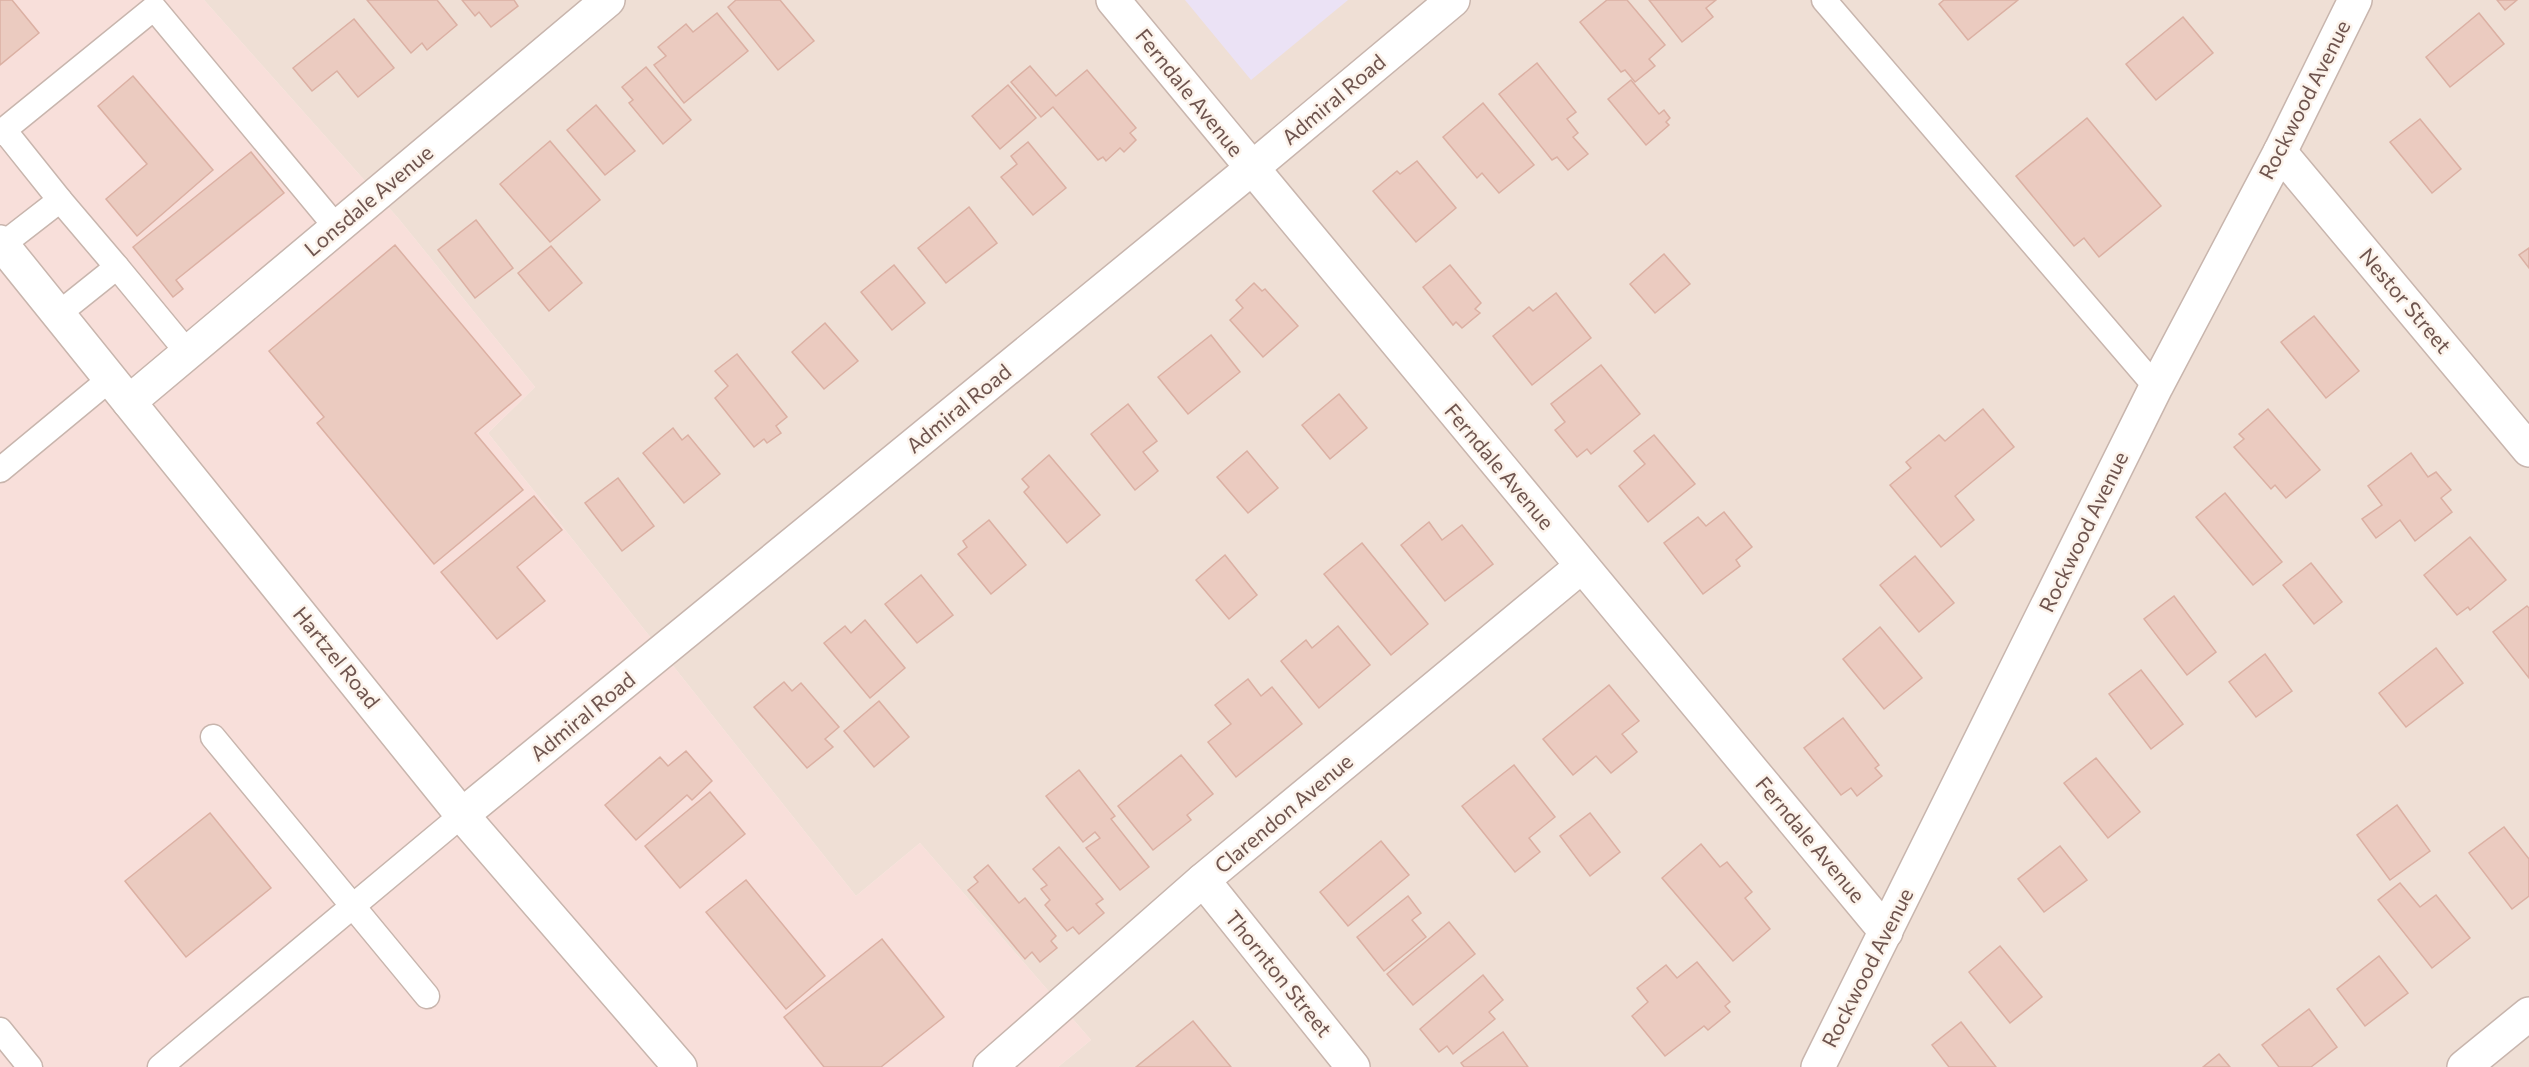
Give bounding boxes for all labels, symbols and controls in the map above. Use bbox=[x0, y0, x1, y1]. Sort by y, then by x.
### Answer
street label: Rockwood Avenue bbox=[2253, 16, 2355, 183]
street label: Ferndale Avenue bbox=[1131, 23, 1249, 161]
street label: Admiral Road bbox=[1276, 48, 1390, 149]
street label: Lonsdale Avenue bbox=[299, 139, 437, 261]
street label: Nestor Street bbox=[2355, 243, 2457, 358]
street label: Admiral Road bbox=[901, 358, 1015, 458]
street label: Ferndale Avenue bbox=[1440, 398, 1560, 534]
street label: Rockwood Avenue bbox=[2033, 447, 2132, 616]
street label: Hartzel Road bbox=[289, 601, 386, 713]
street label: Admiral Road bbox=[525, 666, 639, 766]
street label: Clarendon Avenue bbox=[1209, 748, 1357, 878]
street label: Ferndale Avenue bbox=[1751, 771, 1871, 907]
street label: Rockwood Avenue bbox=[1816, 884, 1918, 1051]
street label: Thornton Street bbox=[1221, 905, 1338, 1041]

